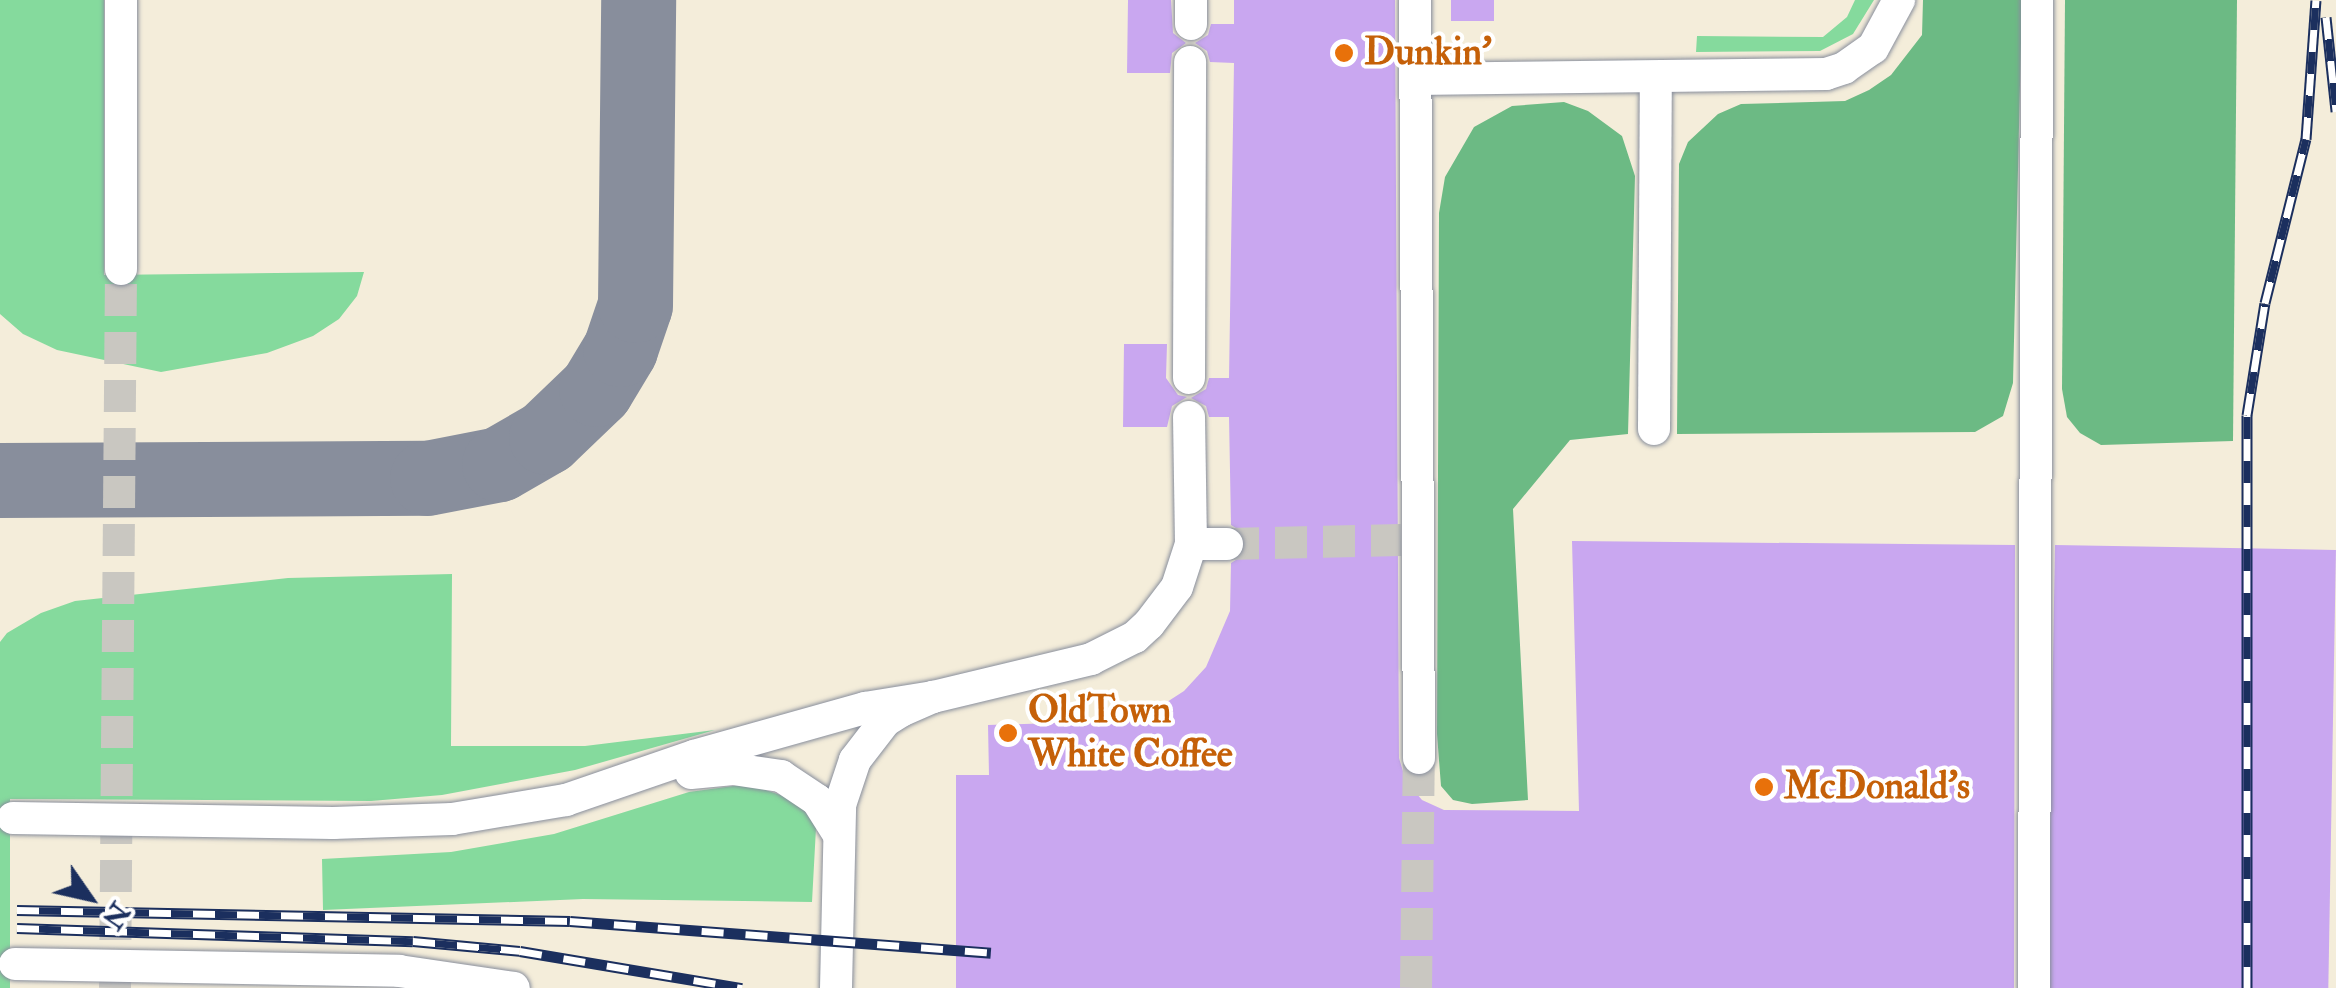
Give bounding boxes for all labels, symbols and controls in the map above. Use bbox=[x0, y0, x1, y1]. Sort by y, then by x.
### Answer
place label: Dunkin' bbox=[1364, 30, 1492, 76]
marker: Dunkin' bbox=[1333, 42, 1355, 64]
place label: OldTown White Coffee bbox=[1028, 688, 1233, 778]
marker: OldTown White Coffee bbox=[997, 722, 1019, 744]
place label: McDonald's bbox=[1784, 764, 1970, 810]
marker: McDonald's bbox=[1753, 776, 1775, 798]
north arrow bbox=[40, 848, 140, 948]
text: N bbox=[94, 895, 137, 935]

